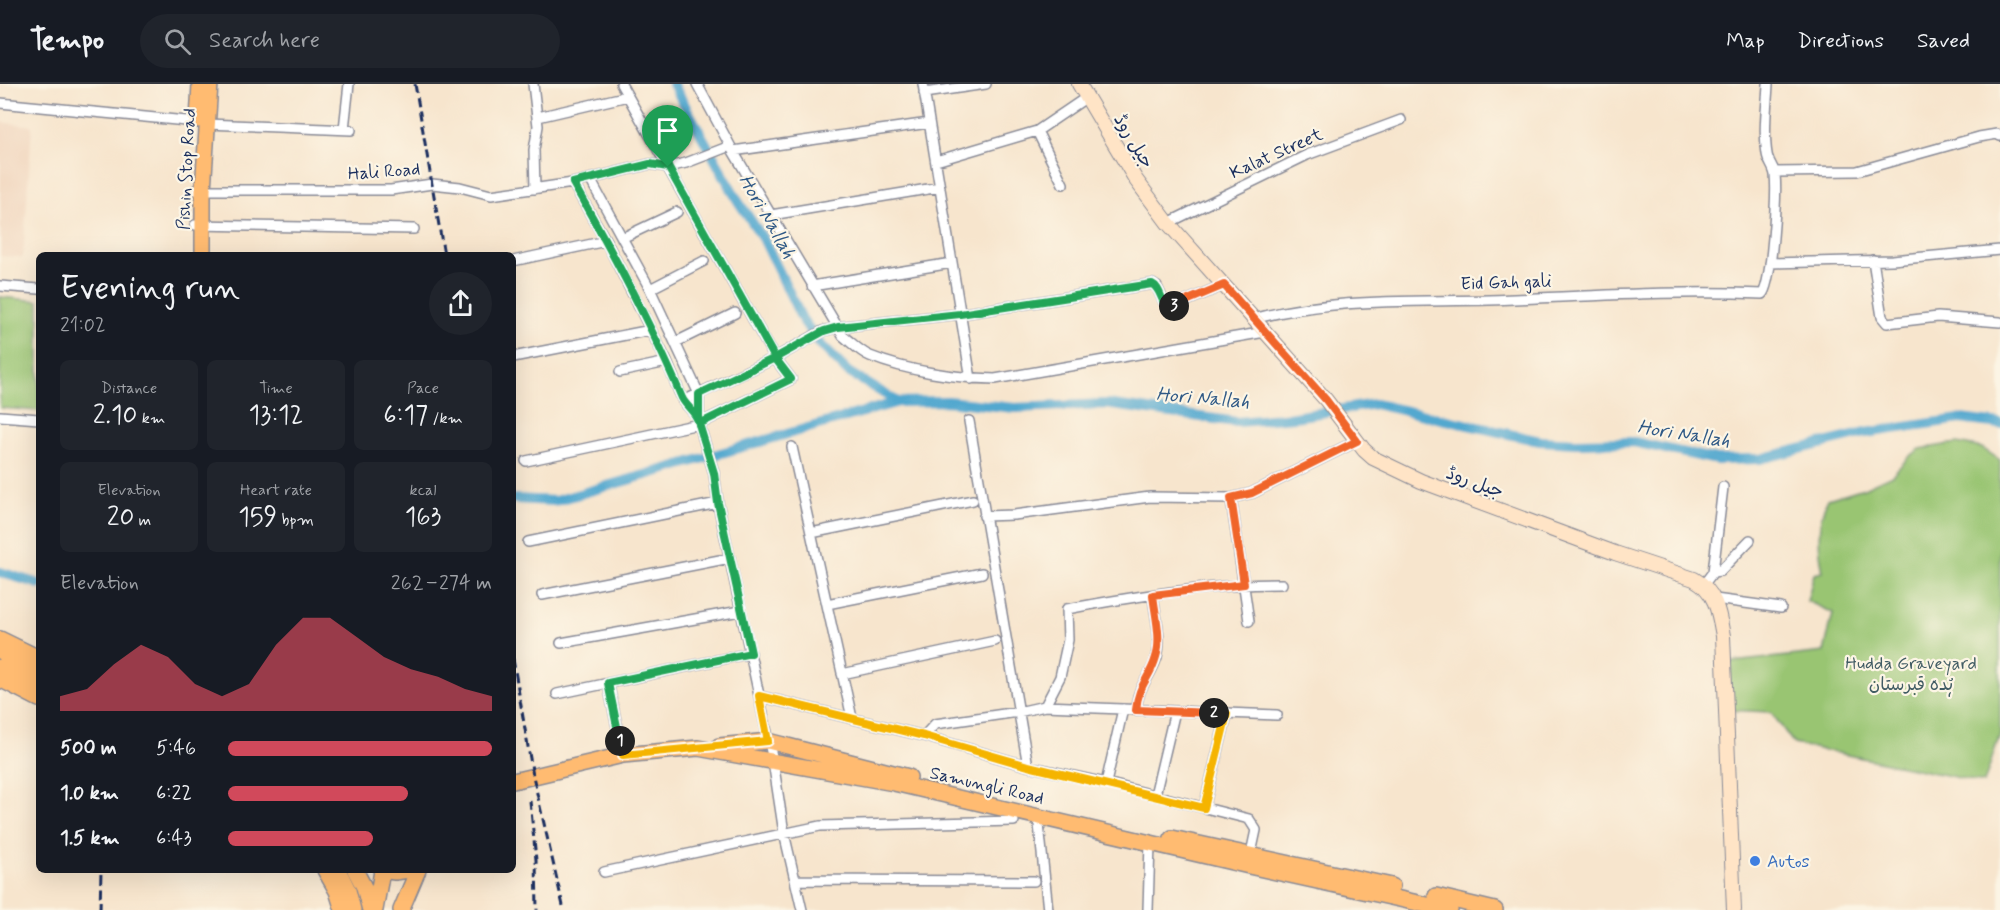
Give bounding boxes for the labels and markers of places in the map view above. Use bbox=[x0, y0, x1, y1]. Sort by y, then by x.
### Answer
pin bbox=[642, 105, 693, 167]
pin: 3 bbox=[1159, 291, 1189, 321]
pin: 2 bbox=[1199, 698, 1229, 728]
pin: 1 bbox=[605, 726, 635, 756]
place label: Autos bbox=[1767, 850, 1810, 874]
marker: Autos bbox=[1748, 854, 1762, 868]

